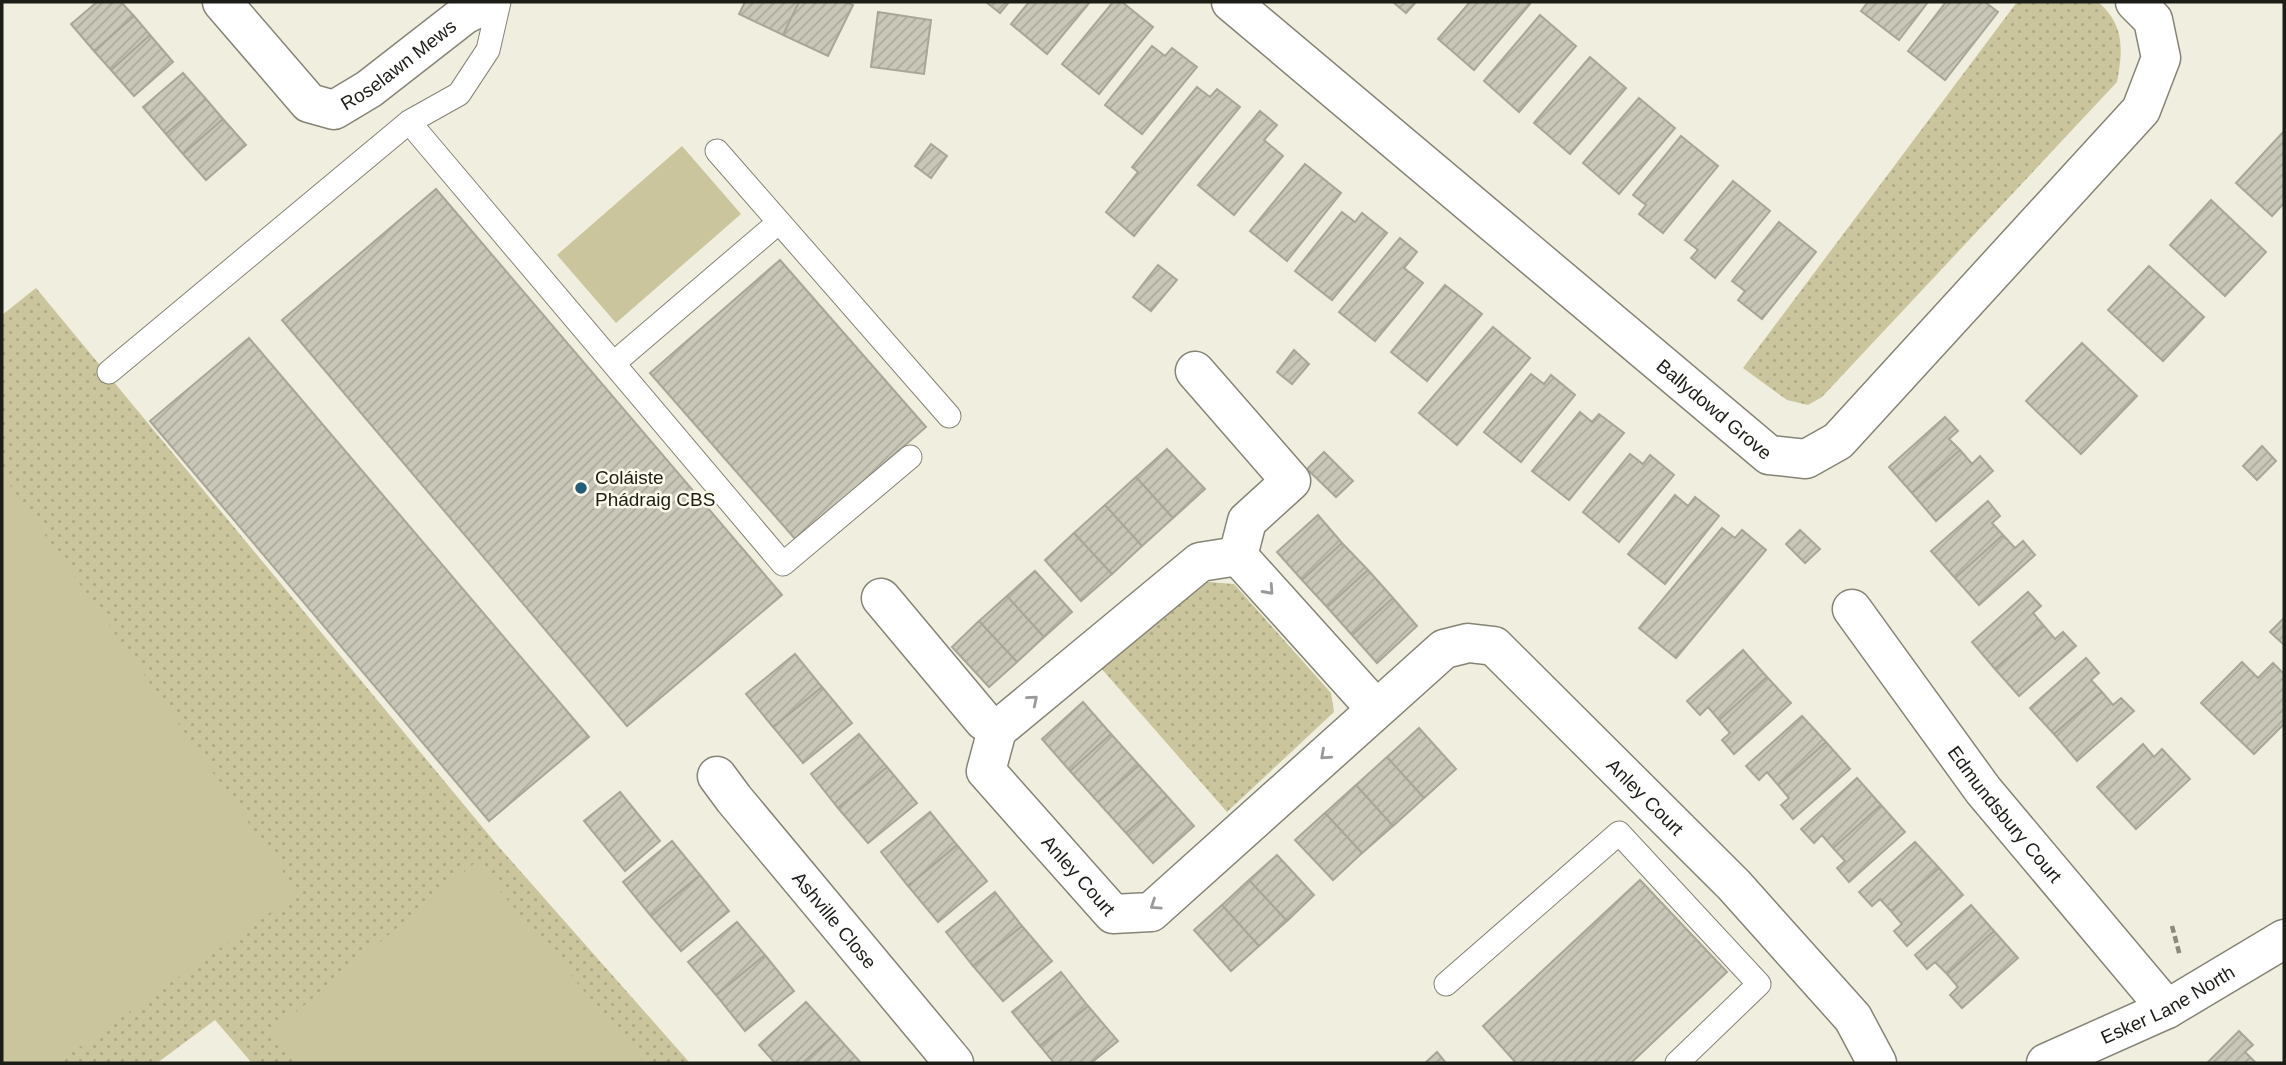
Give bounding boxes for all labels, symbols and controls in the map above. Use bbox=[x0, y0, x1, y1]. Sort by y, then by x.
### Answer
street label: Roselawn Mews bbox=[337, 15, 460, 114]
street label: Ballydowd Grove bbox=[1653, 355, 1776, 463]
place label: Coláiste Phádraig CBS bbox=[595, 467, 715, 510]
marker: Coláiste Phádraig CBS bbox=[573, 480, 589, 496]
one-way arrow bbox=[1261, 582, 1273, 595]
one-way arrow bbox=[1025, 696, 1038, 708]
street label: Edmundsbury Court bbox=[1944, 742, 2067, 887]
one-way arrow bbox=[1321, 747, 1334, 759]
street label: Anley Court bbox=[1603, 754, 1688, 840]
street label: Anley Court bbox=[1038, 831, 1120, 920]
street label: Ashville Close bbox=[788, 867, 881, 973]
one-way arrow bbox=[1150, 897, 1163, 910]
street label: Esker Lane North bbox=[2097, 961, 2238, 1048]

